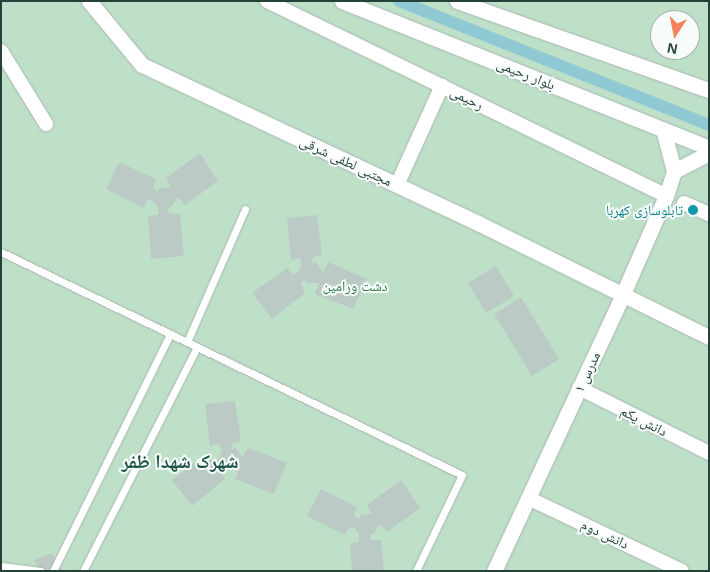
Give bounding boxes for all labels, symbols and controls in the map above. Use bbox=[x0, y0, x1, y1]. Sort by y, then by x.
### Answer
north arrow bbox=[650, 10, 700, 60]
text: N bbox=[666, 40, 679, 58]
street label: بلوار رحیمی bbox=[494, 55, 558, 93]
street label: رحیمی bbox=[448, 83, 486, 113]
street label: مجتبی لطفی شرقی bbox=[297, 132, 395, 190]
place label: تابلوسازی کهربا bbox=[606, 202, 683, 218]
marker: تابلوسازی کهربا bbox=[687, 204, 699, 216]
park label: دشت ورامین bbox=[322, 278, 388, 294]
street label: مدرس ۱ bbox=[570, 349, 604, 395]
street label: دانش یکم bbox=[618, 402, 670, 440]
district label: شهرک شهدا ظفر bbox=[122, 451, 238, 473]
street label: دانش دوم bbox=[579, 516, 631, 552]

